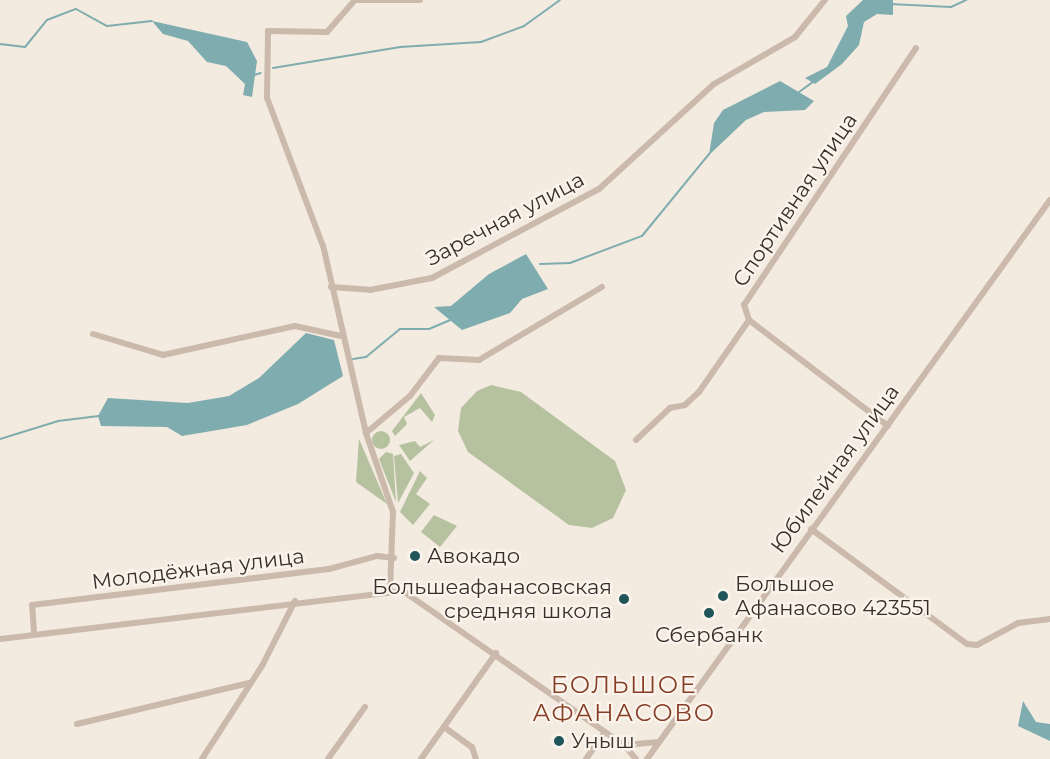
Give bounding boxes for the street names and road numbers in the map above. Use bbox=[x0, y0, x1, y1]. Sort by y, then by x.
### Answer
street label: Спортивная улица bbox=[728, 108, 862, 292]
street label: Заречная улица bbox=[422, 167, 588, 271]
street label: Юбилейная улица bbox=[765, 380, 905, 558]
street label: Молодёжная улица bbox=[90, 543, 306, 595]

